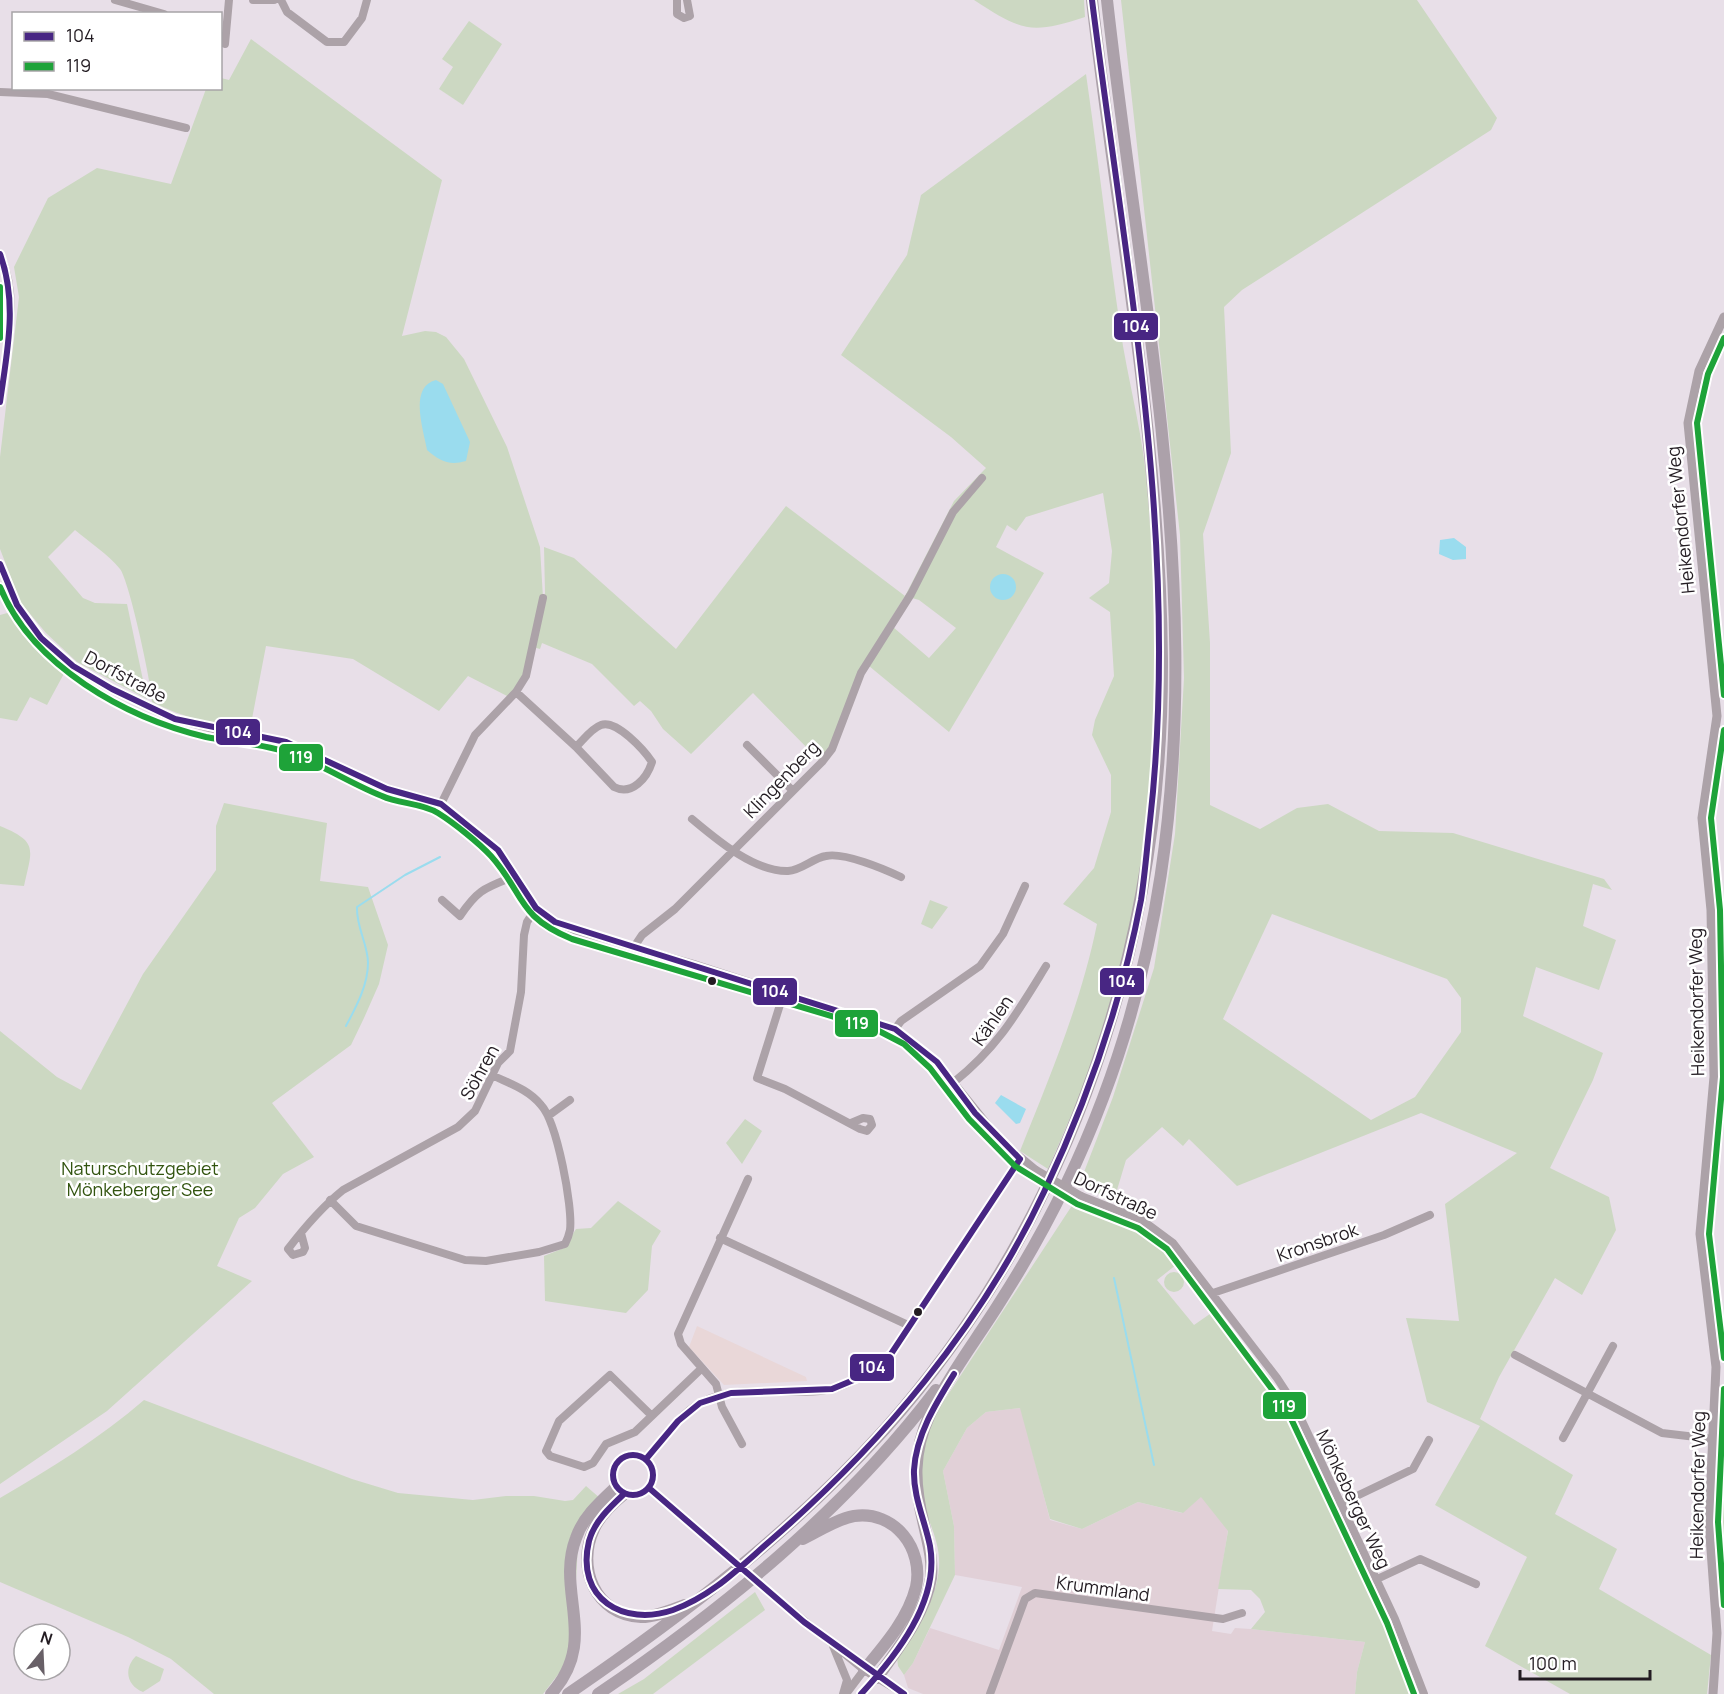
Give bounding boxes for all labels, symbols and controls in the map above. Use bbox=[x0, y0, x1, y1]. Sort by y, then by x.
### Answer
legend bbox=[12, 12, 222, 90]
text: 104 bbox=[66, 23, 95, 47]
text: 119 bbox=[66, 53, 91, 77]
line badge: 104 bbox=[1113, 312, 1159, 341]
text: 104 bbox=[1122, 315, 1150, 337]
street label: Heikendorfer Weg bbox=[1660, 445, 1700, 595]
street label: Dorfstraße bbox=[81, 644, 171, 708]
line badge: 104 bbox=[215, 718, 261, 746]
text: 104 bbox=[224, 721, 252, 743]
street label: Klingenberg bbox=[738, 735, 824, 823]
line badge: 119 bbox=[278, 743, 324, 772]
text: 119 bbox=[289, 746, 313, 768]
street label: Heikendorfer Weg bbox=[1683, 928, 1709, 1076]
line badge: 104 bbox=[1099, 967, 1145, 996]
text: 104 bbox=[1108, 970, 1136, 992]
unlabelled marker bbox=[706, 975, 718, 987]
line badge: 104 bbox=[752, 977, 798, 1006]
text: 104 bbox=[761, 980, 789, 1002]
street label: Kählen bbox=[966, 990, 1018, 1050]
line badge: 119 bbox=[834, 1009, 879, 1038]
text: 119 bbox=[845, 1012, 869, 1034]
street label: Söhren bbox=[454, 1040, 504, 1104]
park label: Naturschutzgebiet Mönkeberger See bbox=[61, 1156, 219, 1201]
street label: Dorfstraße bbox=[1070, 1165, 1162, 1225]
street label: Kronsbrok bbox=[1273, 1217, 1362, 1267]
unlabelled marker bbox=[912, 1306, 924, 1318]
line badge: 104 bbox=[849, 1353, 895, 1382]
text: 104 bbox=[858, 1356, 886, 1378]
line badge: 119 bbox=[1262, 1391, 1307, 1420]
text: 119 bbox=[1272, 1395, 1296, 1417]
street label: Heikendorfer Weg bbox=[1684, 1411, 1710, 1559]
street label: Mönkeberger Weg bbox=[1311, 1425, 1397, 1573]
street label: Krummland bbox=[1055, 1570, 1151, 1606]
north arrow bbox=[12, 1622, 72, 1682]
text: N bbox=[38, 1625, 56, 1650]
scale bar bbox=[1520, 1643, 1650, 1681]
text: 100 m bbox=[1529, 1651, 1577, 1675]

